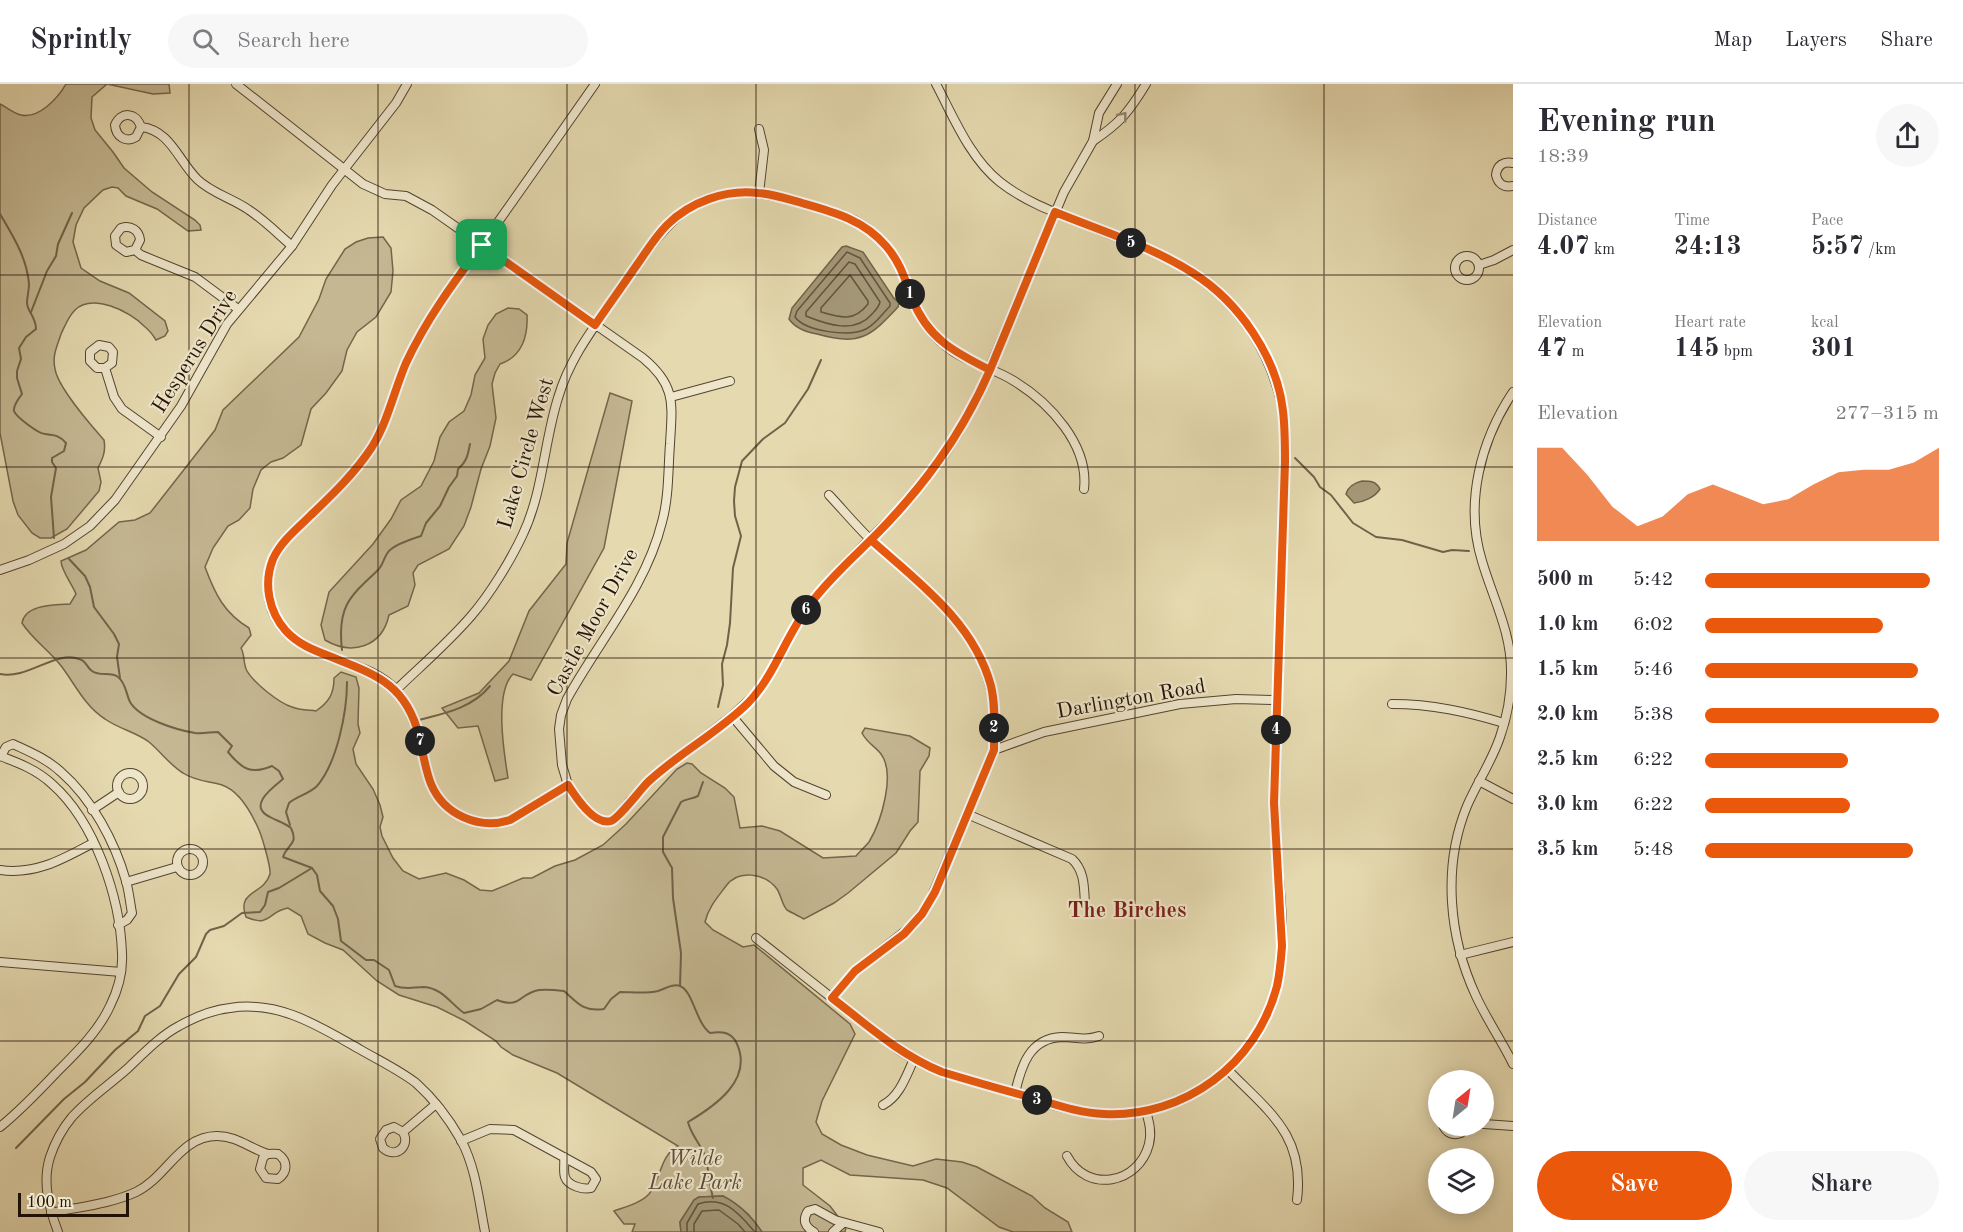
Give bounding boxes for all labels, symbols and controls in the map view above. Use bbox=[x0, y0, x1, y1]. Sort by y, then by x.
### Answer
search box bbox=[168, 14, 588, 68]
icon: search bbox=[189, 25, 222, 58]
text: Sprintly bbox=[30, 27, 132, 55]
text: Search here bbox=[237, 30, 350, 52]
text: Map bbox=[1713, 30, 1752, 51]
text: Layers bbox=[1785, 30, 1847, 51]
text: Share bbox=[1880, 30, 1933, 51]
button: share bbox=[1876, 104, 1939, 167]
text: Evening run bbox=[1537, 106, 1716, 139]
one-way arrow bbox=[1116, 112, 1127, 123]
text: 18:39 bbox=[1537, 147, 1589, 167]
text: Distance bbox=[1537, 213, 1597, 229]
text: Time bbox=[1674, 213, 1710, 229]
text: Pace bbox=[1811, 213, 1843, 229]
pin bbox=[456, 219, 507, 270]
icon: arrive bbox=[465, 228, 498, 261]
pin: 5 bbox=[1116, 228, 1146, 258]
text: 4.07 bbox=[1537, 234, 1590, 260]
text: 24:13 bbox=[1674, 234, 1742, 260]
text: 5:57 bbox=[1811, 234, 1864, 260]
text: 5 bbox=[1126, 235, 1136, 251]
text: km bbox=[1590, 242, 1615, 258]
text: /km bbox=[1864, 242, 1896, 258]
pin: 1 bbox=[895, 279, 925, 309]
street label: Hesperus Drive bbox=[149, 286, 242, 417]
text: 1 bbox=[905, 286, 915, 302]
text: Elevation bbox=[1537, 315, 1602, 331]
text: Heart rate bbox=[1674, 315, 1746, 331]
text: kcal bbox=[1811, 315, 1839, 331]
text: 47 bbox=[1537, 336, 1567, 362]
text: 145 bbox=[1674, 336, 1719, 362]
text: 301 bbox=[1811, 336, 1856, 362]
text: m bbox=[1567, 344, 1584, 360]
text: bpm bbox=[1719, 344, 1753, 360]
street label: Lake Circle West bbox=[495, 375, 558, 531]
text: Elevation bbox=[1537, 404, 1618, 424]
text: 277–315 m bbox=[1836, 404, 1939, 424]
street label: Castle Moor Drive bbox=[544, 545, 643, 700]
text: 500 m bbox=[1537, 570, 1593, 590]
text: 5:42 bbox=[1633, 570, 1673, 590]
pin: 6 bbox=[791, 595, 821, 625]
text: 6 bbox=[801, 602, 811, 618]
text: 1.0 km bbox=[1537, 615, 1599, 635]
text: 6:02 bbox=[1633, 615, 1673, 635]
text: 1.5 km bbox=[1537, 660, 1599, 680]
text: 5:46 bbox=[1633, 660, 1673, 680]
street label: Darlington Road bbox=[1055, 676, 1208, 723]
text: 2.0 km bbox=[1537, 705, 1599, 725]
text: 5:38 bbox=[1633, 705, 1673, 725]
pin: 2 bbox=[979, 713, 1009, 743]
pin: 4 bbox=[1261, 715, 1291, 745]
text: 2 bbox=[989, 720, 999, 736]
text: 4 bbox=[1271, 722, 1281, 738]
pin: 7 bbox=[405, 726, 435, 756]
text: 7 bbox=[415, 733, 425, 749]
text: 2.5 km bbox=[1537, 750, 1599, 770]
text: 6:22 bbox=[1633, 750, 1673, 770]
text: 3.0 km bbox=[1537, 795, 1599, 815]
text: 6:22 bbox=[1633, 795, 1673, 815]
text: 3.5 km bbox=[1537, 840, 1599, 860]
text: 5:48 bbox=[1633, 840, 1673, 860]
district label: The Birches bbox=[1068, 900, 1186, 922]
north arrow bbox=[1428, 1070, 1494, 1136]
map controls bbox=[1428, 1070, 1494, 1214]
pin: 3 bbox=[1022, 1085, 1052, 1115]
text: 3 bbox=[1032, 1092, 1042, 1108]
button: layers bbox=[1428, 1148, 1494, 1214]
park label: Wilde Lake Park bbox=[647, 1149, 742, 1194]
button: Save bbox=[1537, 1151, 1732, 1220]
button: Share bbox=[1744, 1151, 1939, 1220]
scale bar bbox=[18, 1190, 129, 1218]
text: 100 m bbox=[27, 1195, 72, 1211]

